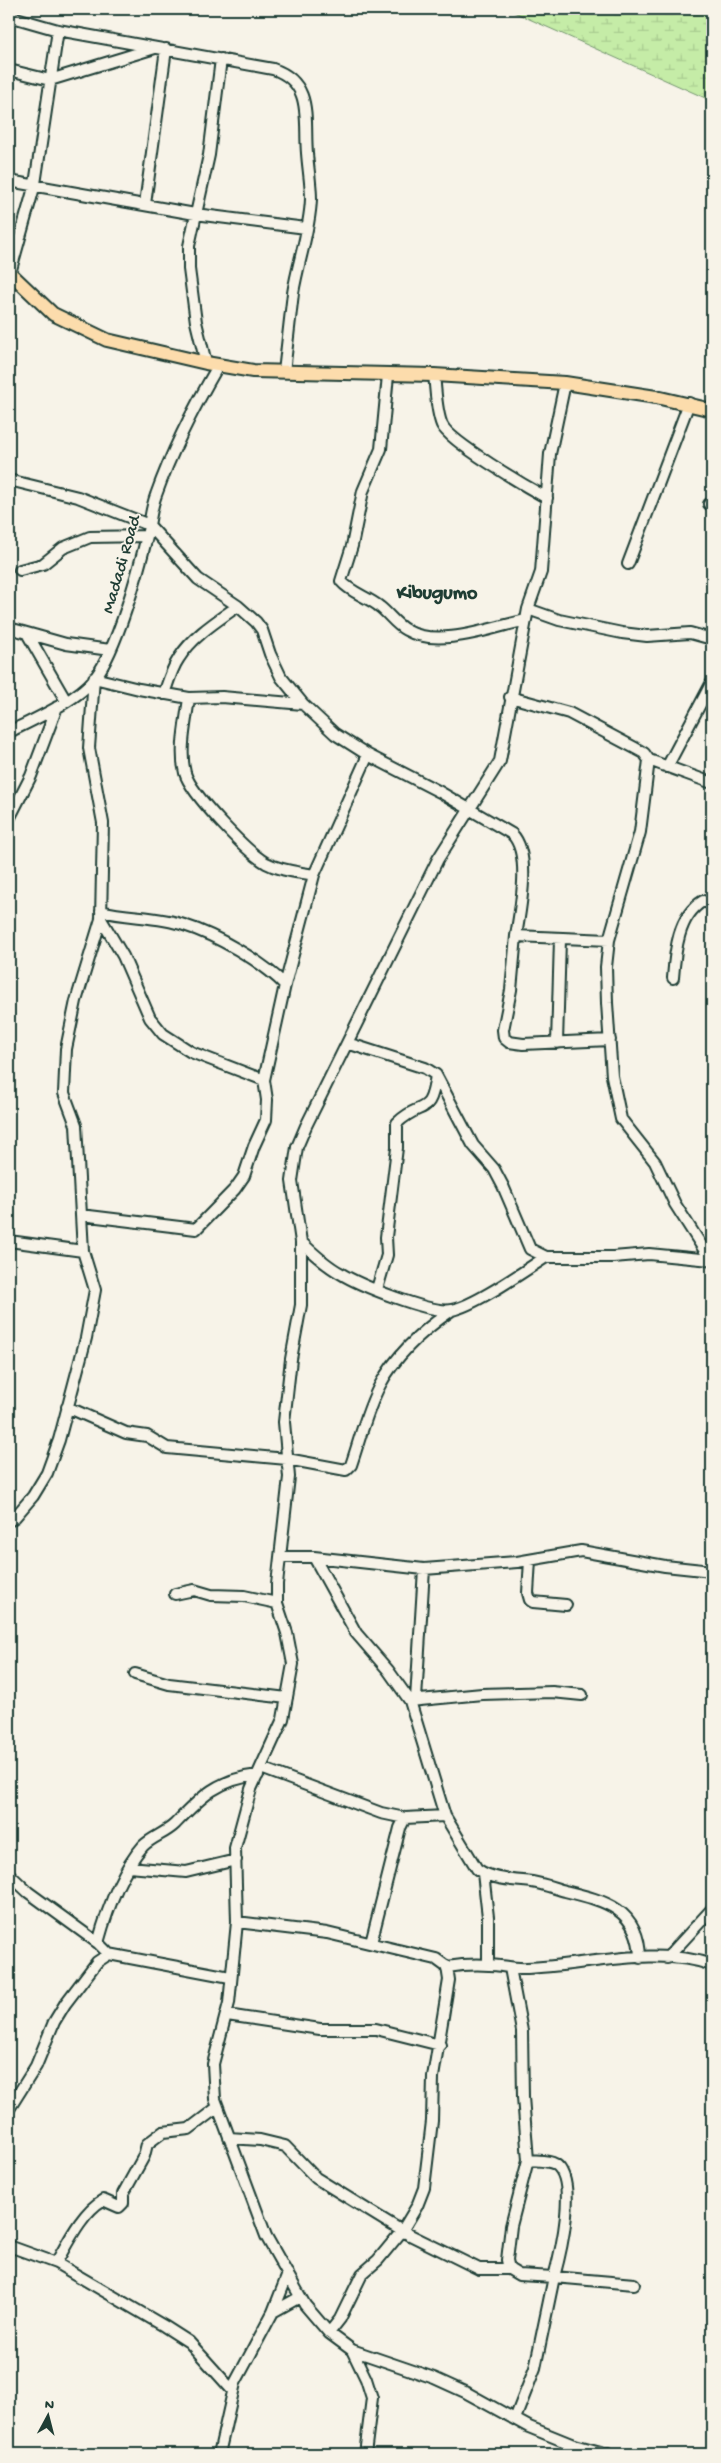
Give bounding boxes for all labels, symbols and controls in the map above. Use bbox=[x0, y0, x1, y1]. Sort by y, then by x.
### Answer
street label: Madadi Road bbox=[98, 512, 147, 616]
district label: Kibugumo bbox=[396, 583, 478, 606]
north arrow bbox=[22, 2390, 72, 2440]
text: N bbox=[44, 2397, 55, 2415]

